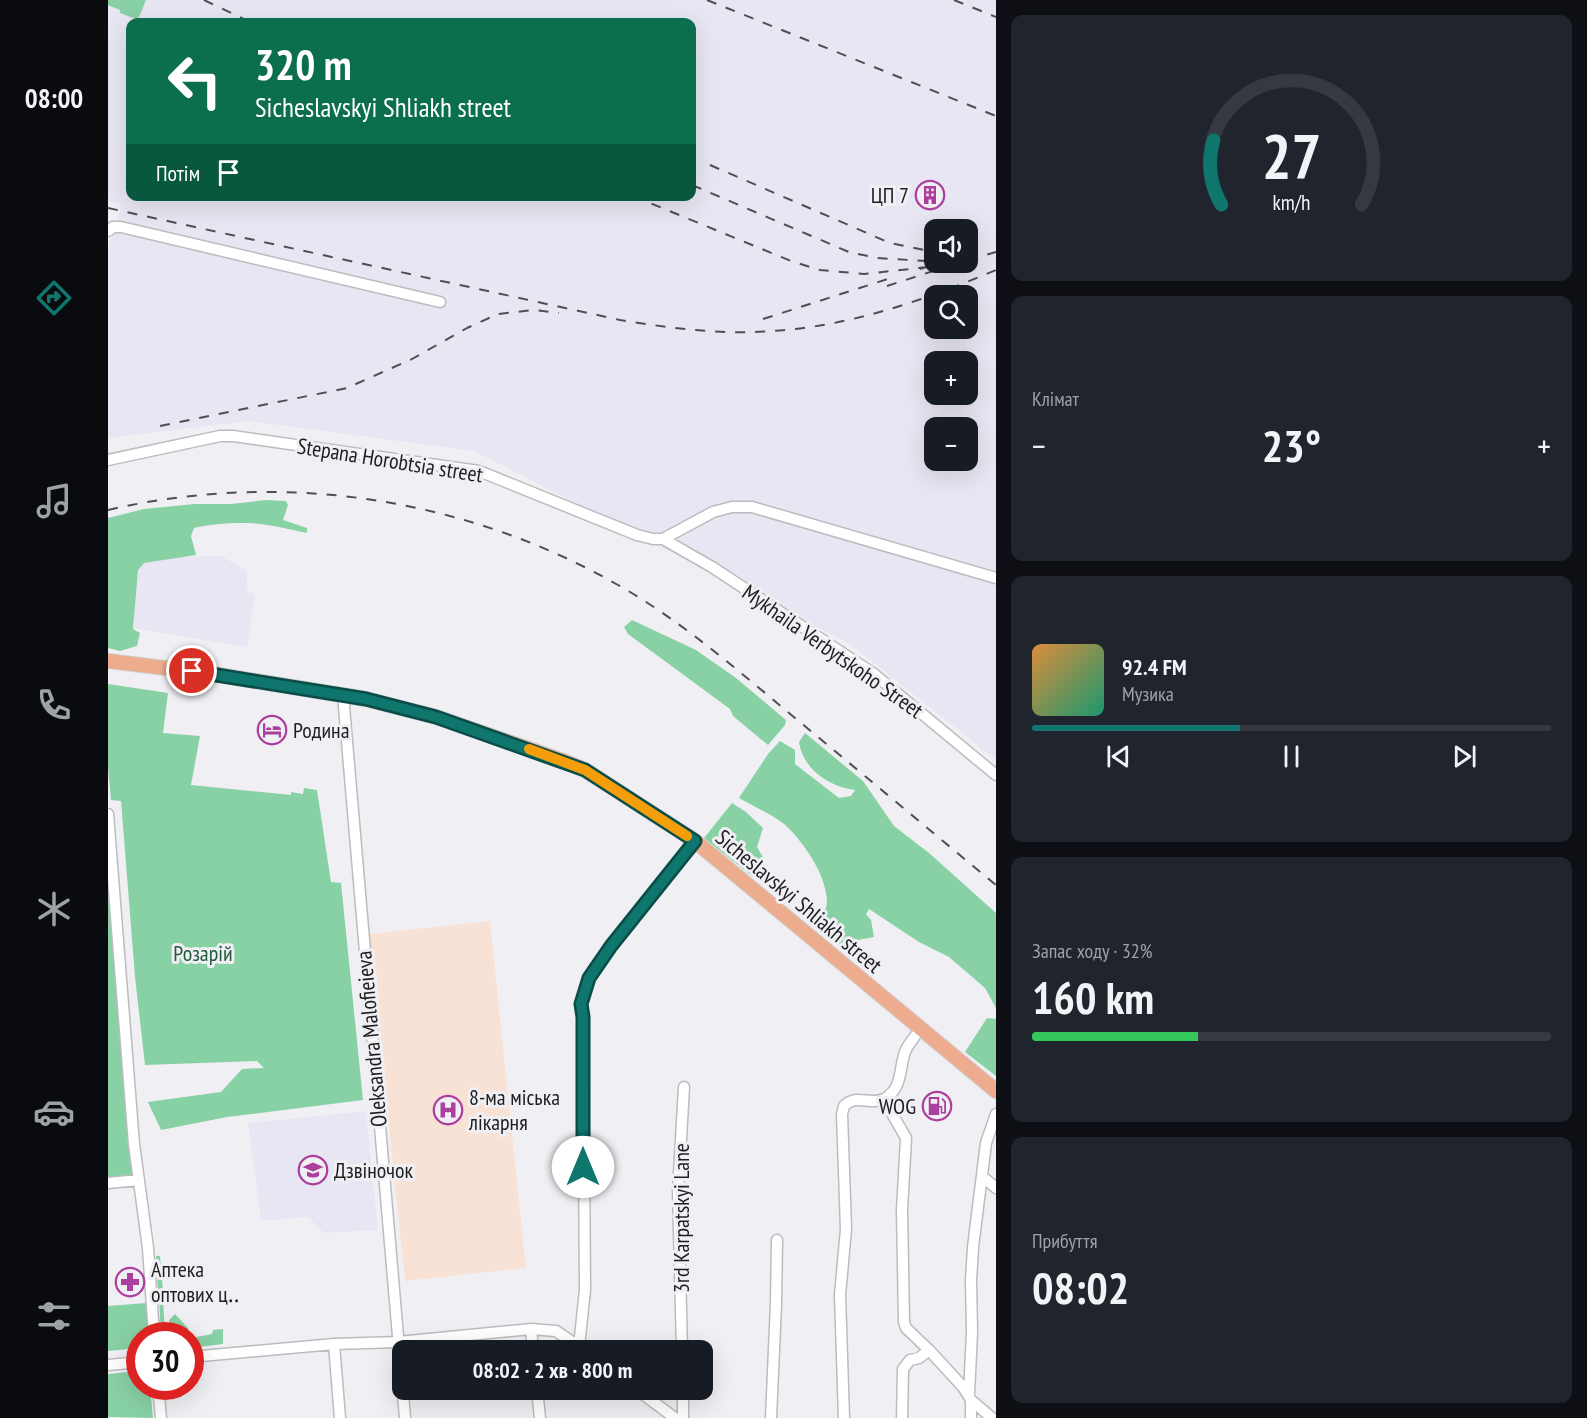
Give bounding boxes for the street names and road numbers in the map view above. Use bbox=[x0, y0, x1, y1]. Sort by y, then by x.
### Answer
street label: Stepana Horobtsia street bbox=[295, 432, 485, 488]
street label: Mykhaila Verbytskoho Street bbox=[737, 578, 929, 724]
street label: Sicheslavskyi Shliakh street bbox=[710, 823, 888, 979]
street label: Oleksandra Malofieieva bbox=[349, 950, 393, 1128]
street label: 3rd Karpatskyi Lane bbox=[667, 1143, 695, 1293]

